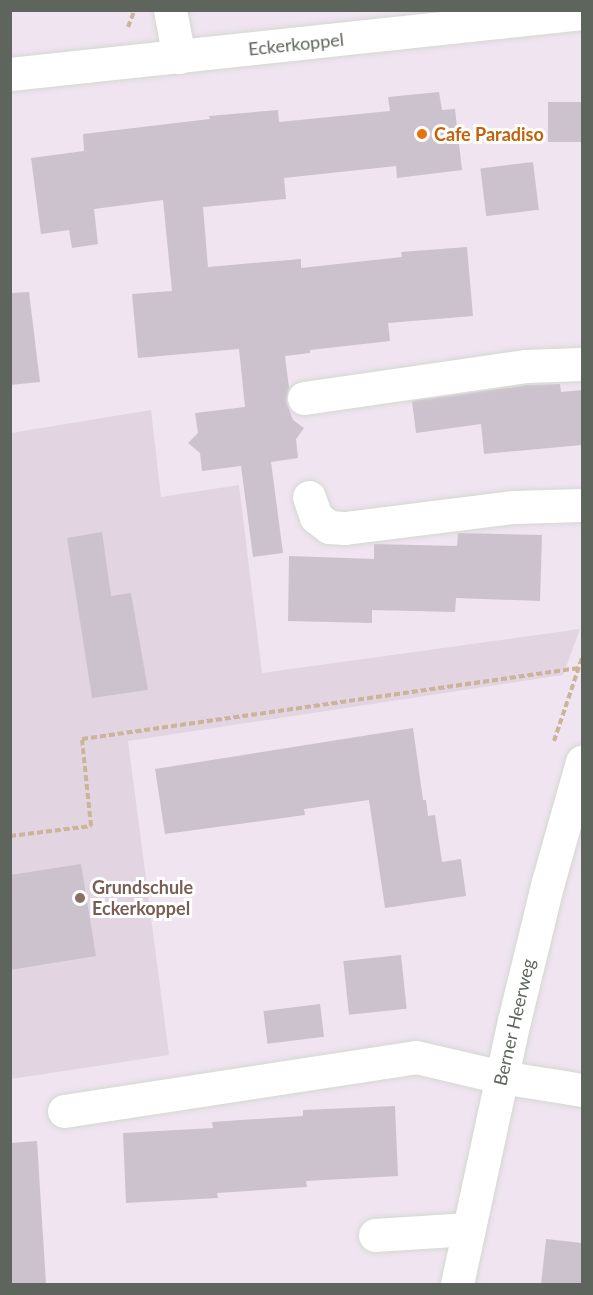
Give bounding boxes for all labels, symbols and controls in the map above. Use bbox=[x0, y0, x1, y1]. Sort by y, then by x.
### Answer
street label: Eckerkoppel bbox=[247, 28, 345, 60]
place label: Cafe Paradiso bbox=[434, 123, 544, 145]
marker: Cafe Paradiso bbox=[415, 127, 429, 141]
place label: Grundschule Eckerkoppel bbox=[92, 877, 193, 920]
marker: Grundschule Eckerkoppel bbox=[73, 891, 87, 905]
street label: Berner Heerweg bbox=[489, 956, 539, 1088]

